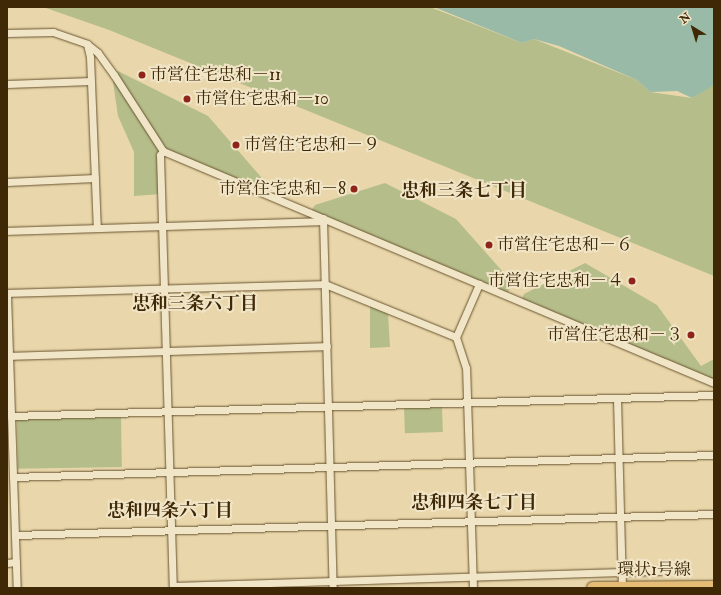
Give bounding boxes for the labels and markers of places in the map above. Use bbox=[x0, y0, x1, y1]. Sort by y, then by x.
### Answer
place label: 市営住宅忠和－11 bbox=[150, 65, 281, 85]
marker: 市営住宅忠和－11 bbox=[137, 70, 147, 80]
place label: 市営住宅忠和－10 bbox=[195, 89, 329, 109]
marker: 市営住宅忠和－10 bbox=[182, 94, 192, 104]
place label: 市営住宅忠和－９ bbox=[244, 135, 380, 155]
marker: 市営住宅忠和－９ bbox=[231, 140, 241, 150]
place label: 市営住宅忠和－8 bbox=[219, 179, 346, 199]
marker: 市営住宅忠和－8 bbox=[349, 184, 359, 194]
place label: 市営住宅忠和－６ bbox=[497, 235, 633, 255]
marker: 市営住宅忠和－６ bbox=[484, 240, 494, 250]
place label: 市営住宅忠和－４ bbox=[488, 271, 624, 291]
marker: 市営住宅忠和－４ bbox=[627, 276, 637, 286]
place label: 市営住宅忠和－３ bbox=[547, 325, 683, 345]
marker: 市営住宅忠和－３ bbox=[686, 330, 696, 340]

